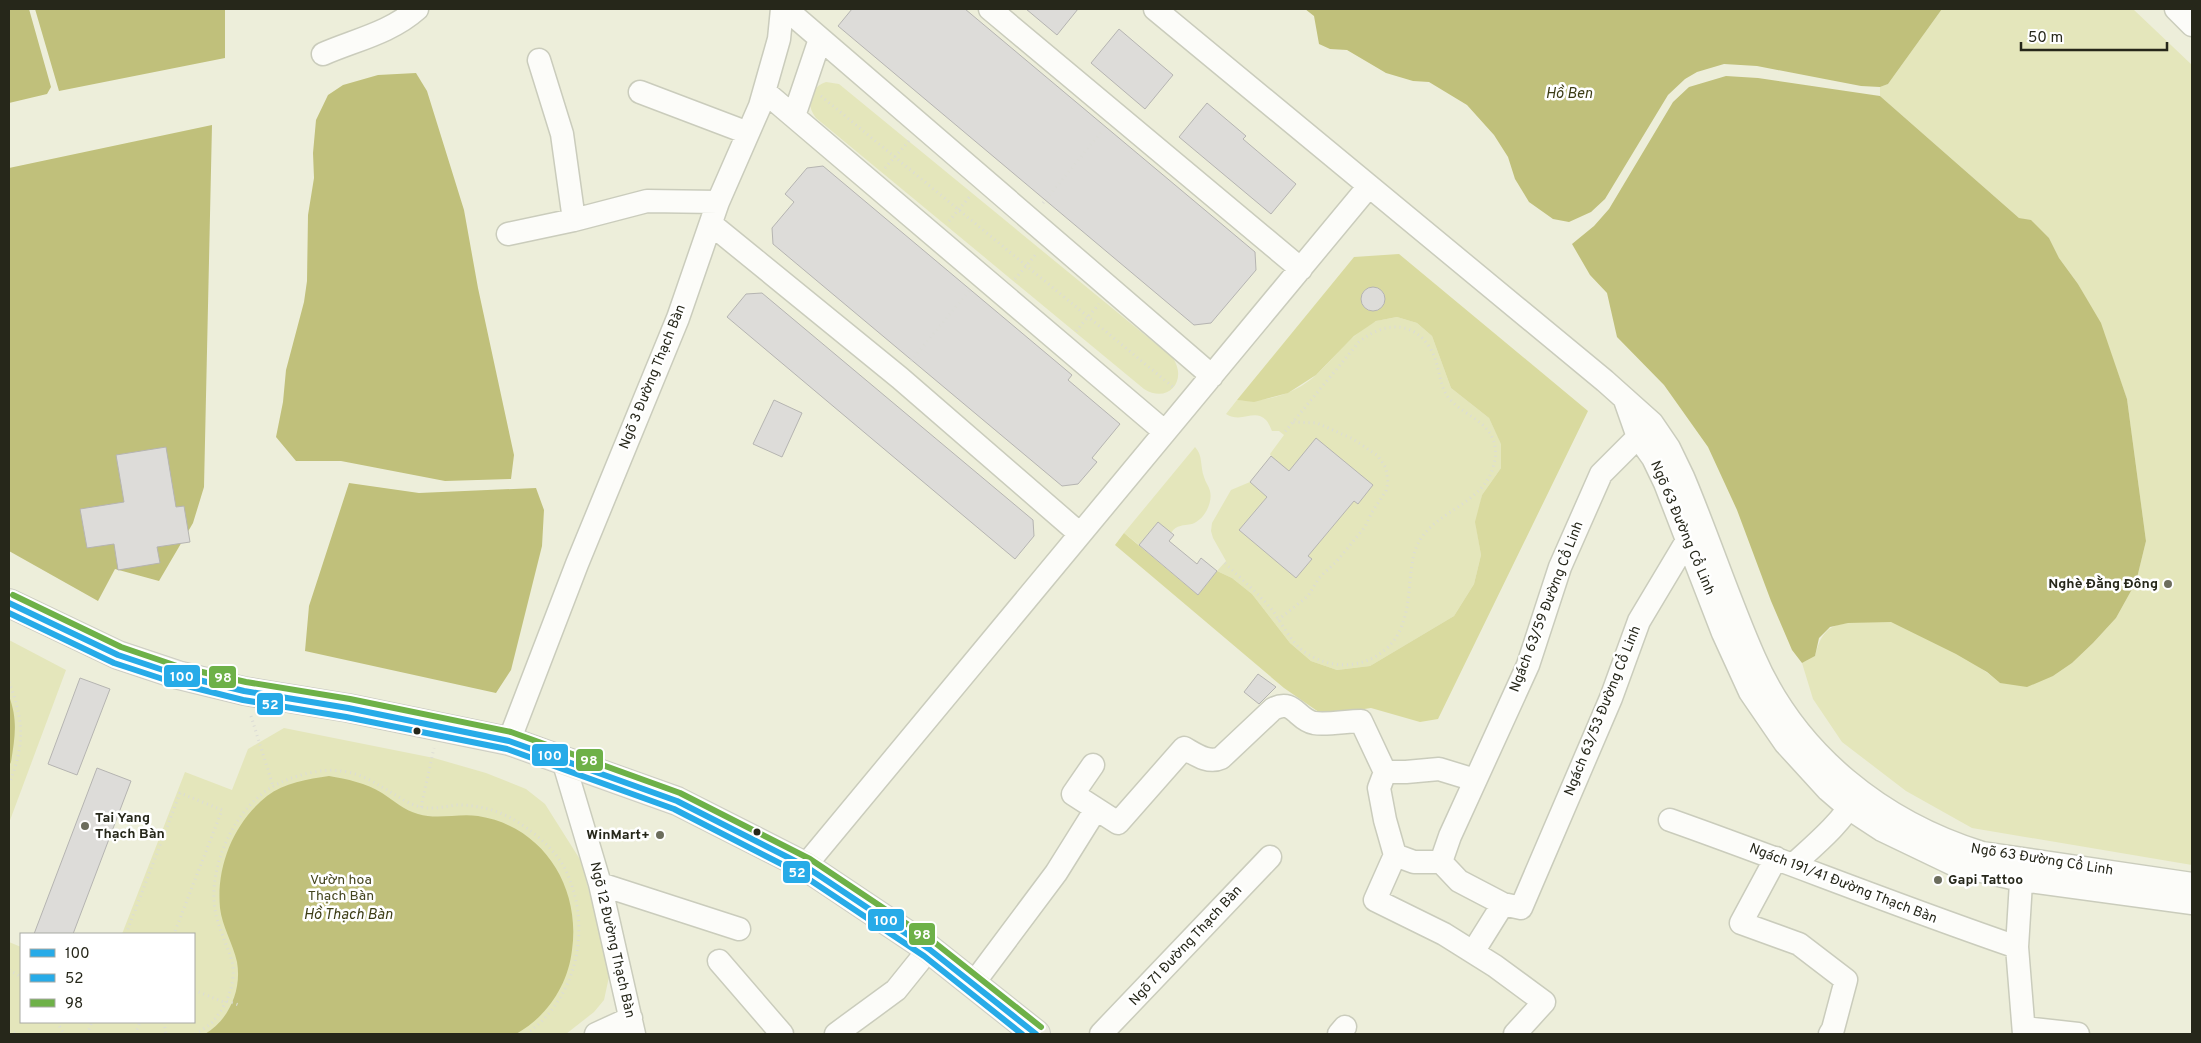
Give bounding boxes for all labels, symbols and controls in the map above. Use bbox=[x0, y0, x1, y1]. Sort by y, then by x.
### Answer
scale bar bbox=[2021, 20, 2167, 52]
text: 50 m bbox=[2028, 29, 2063, 48]
water label: Hồ Ben bbox=[1546, 84, 1592, 104]
street label: Ngõ 3 Đường Thạch Bàn bbox=[616, 302, 690, 452]
street label: Ngõ 63 Đường Cổ Linh bbox=[1646, 458, 1719, 598]
street label: Ngách 63/59 Đường Cổ Linh bbox=[1506, 519, 1588, 695]
place label: Nghè Đằng Đông bbox=[2048, 575, 2158, 593]
marker: Nghè Đằng Đông bbox=[2162, 578, 2174, 590]
street label: Ngách 63/53 Đường Cổ Linh bbox=[1560, 623, 1645, 799]
line badge: 100 bbox=[163, 664, 201, 688]
line badge: 98 bbox=[208, 665, 237, 689]
text: 100 bbox=[170, 669, 194, 686]
text: 98 bbox=[214, 670, 232, 687]
line badge: 52 bbox=[256, 692, 284, 716]
text: 52 bbox=[261, 697, 279, 714]
unlabelled marker bbox=[412, 726, 422, 736]
line badge: 100 bbox=[531, 743, 569, 767]
text: 100 bbox=[538, 748, 562, 765]
line badge: 98 bbox=[575, 748, 604, 772]
text: 98 bbox=[580, 753, 598, 770]
place label: Tai Yang Thạch Bàn bbox=[95, 810, 165, 843]
marker: Tai Yang Thạch Bàn bbox=[79, 820, 91, 832]
place label: WinMart+ bbox=[586, 827, 650, 844]
unlabelled marker bbox=[752, 827, 762, 837]
marker: WinMart+ bbox=[654, 829, 666, 841]
street label: Ngõ 63 Đường Cổ Linh bbox=[1970, 839, 2115, 880]
street label: Ngách 191/41 Đường Thạch Bàn bbox=[1747, 840, 1939, 928]
street label: Ngõ 12 Đường Thạch Bàn bbox=[586, 860, 638, 1020]
line badge: 52 bbox=[782, 860, 811, 884]
text: 52 bbox=[788, 865, 806, 882]
park label: Vườn hoa Thạch Bàn bbox=[308, 872, 374, 905]
place label: Gapi Tattoo bbox=[1948, 872, 2023, 889]
marker: Gapi Tattoo bbox=[1932, 874, 1944, 886]
street label: Ngõ 71 Đường Thạch Bàn bbox=[1126, 882, 1246, 1010]
water label: Hồ Thạch Bàn bbox=[303, 905, 393, 925]
line badge: 100 bbox=[867, 908, 905, 932]
text: 100 bbox=[874, 913, 898, 930]
line badge: 98 bbox=[908, 922, 936, 946]
text: 98 bbox=[913, 927, 931, 944]
legend bbox=[20, 933, 195, 1023]
text: 100 bbox=[65, 945, 90, 964]
text: 52 bbox=[65, 970, 83, 989]
text: 98 bbox=[65, 995, 83, 1014]

